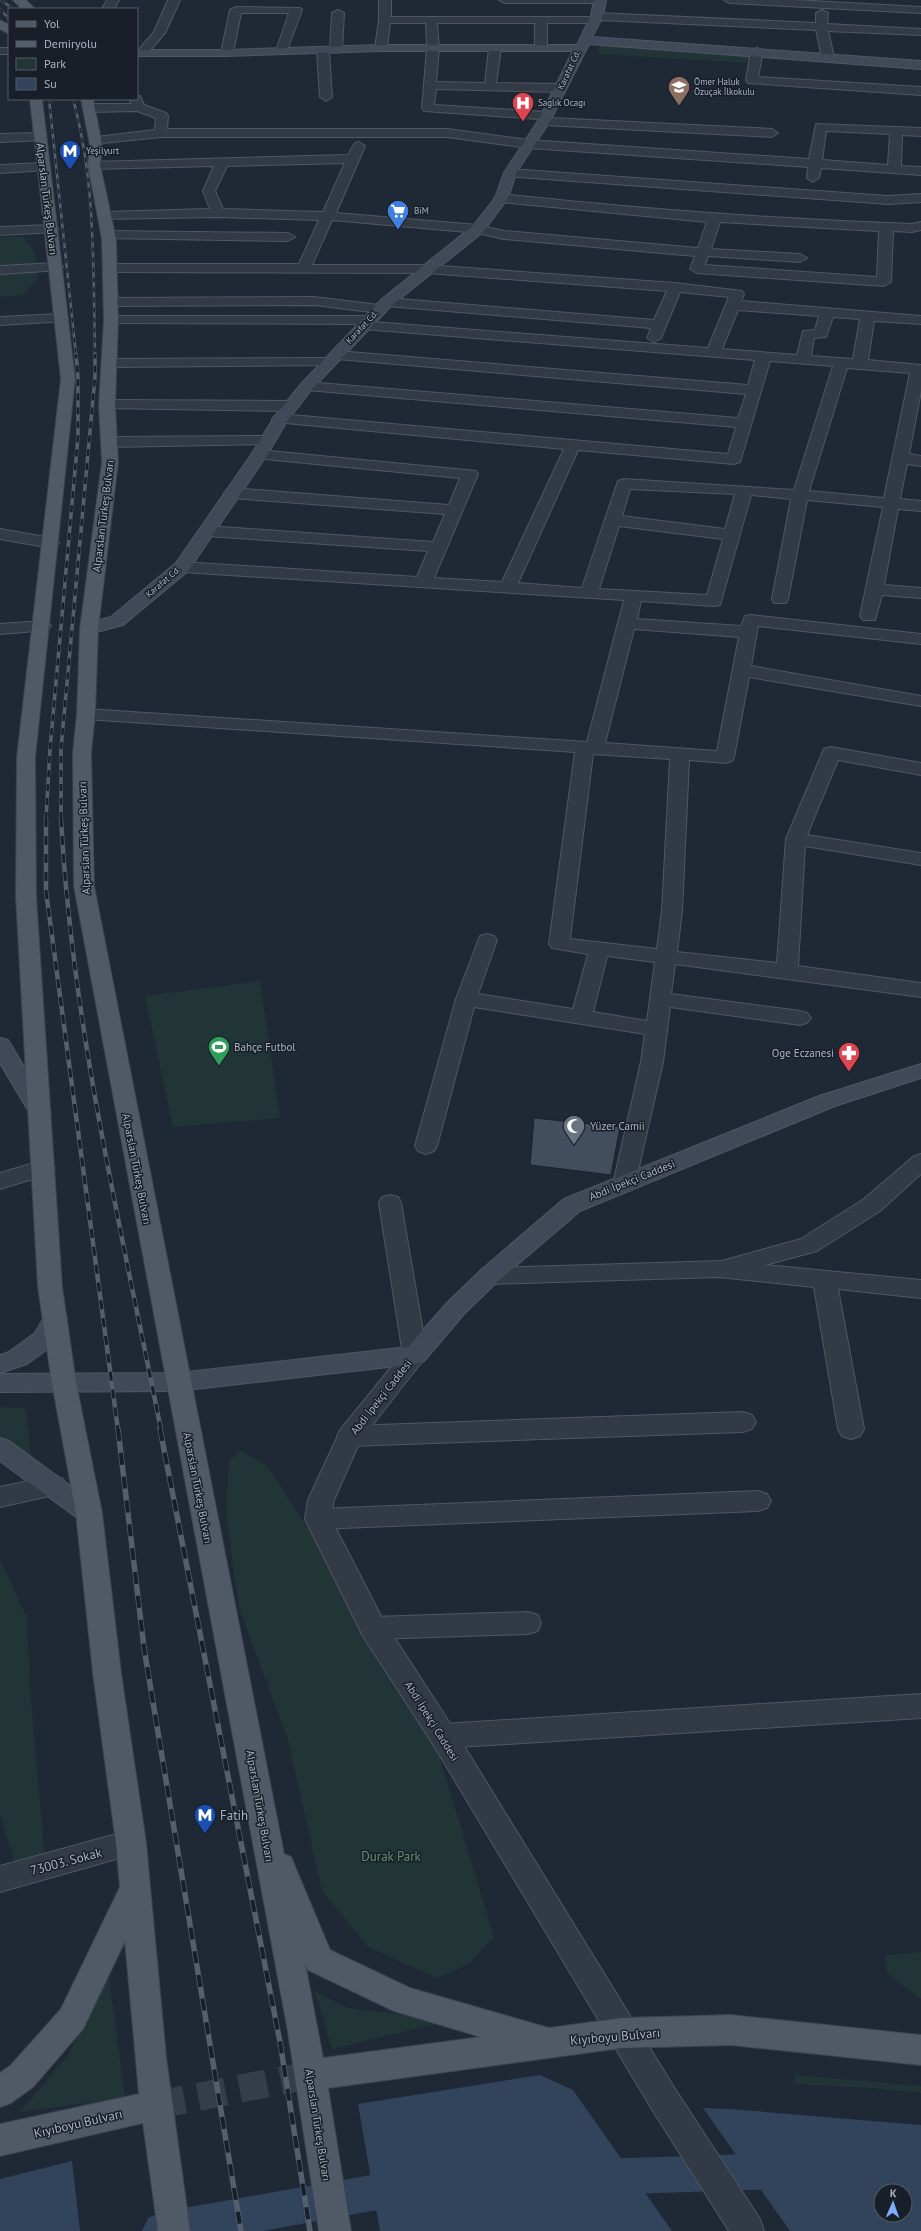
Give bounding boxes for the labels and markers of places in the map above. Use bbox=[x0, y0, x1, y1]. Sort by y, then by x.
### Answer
school or university icon: Ömer Haluk Özuçak İlkokulu bbox=[666, 74, 692, 107]
place label: Ömer Haluk Özuçak İlkokulu bbox=[694, 76, 755, 97]
hospital icon: Saglık Ocagı bbox=[510, 90, 536, 123]
place label: Saglık Ocagı bbox=[538, 97, 585, 108]
metro station icon: Yeşilyurt bbox=[57, 138, 83, 171]
place label: Yeşilyurt bbox=[86, 145, 119, 156]
supermarket icon: BiM bbox=[385, 198, 411, 231]
place label: BiM bbox=[414, 205, 429, 216]
sports icon: Bahçe Futbol bbox=[206, 1034, 232, 1067]
place label: Bahçe Futbol bbox=[234, 1040, 296, 1054]
pharmacy icon: Oge Eczanesi bbox=[836, 1040, 862, 1073]
place label: Oge Eczanesi bbox=[772, 1046, 834, 1060]
mosque icon: Yüzer Camii bbox=[561, 1113, 587, 1146]
place label: Yüzer Camii bbox=[590, 1119, 645, 1133]
metro station icon: Fatih bbox=[192, 1802, 218, 1835]
place label: Fatih bbox=[220, 1807, 248, 1824]

